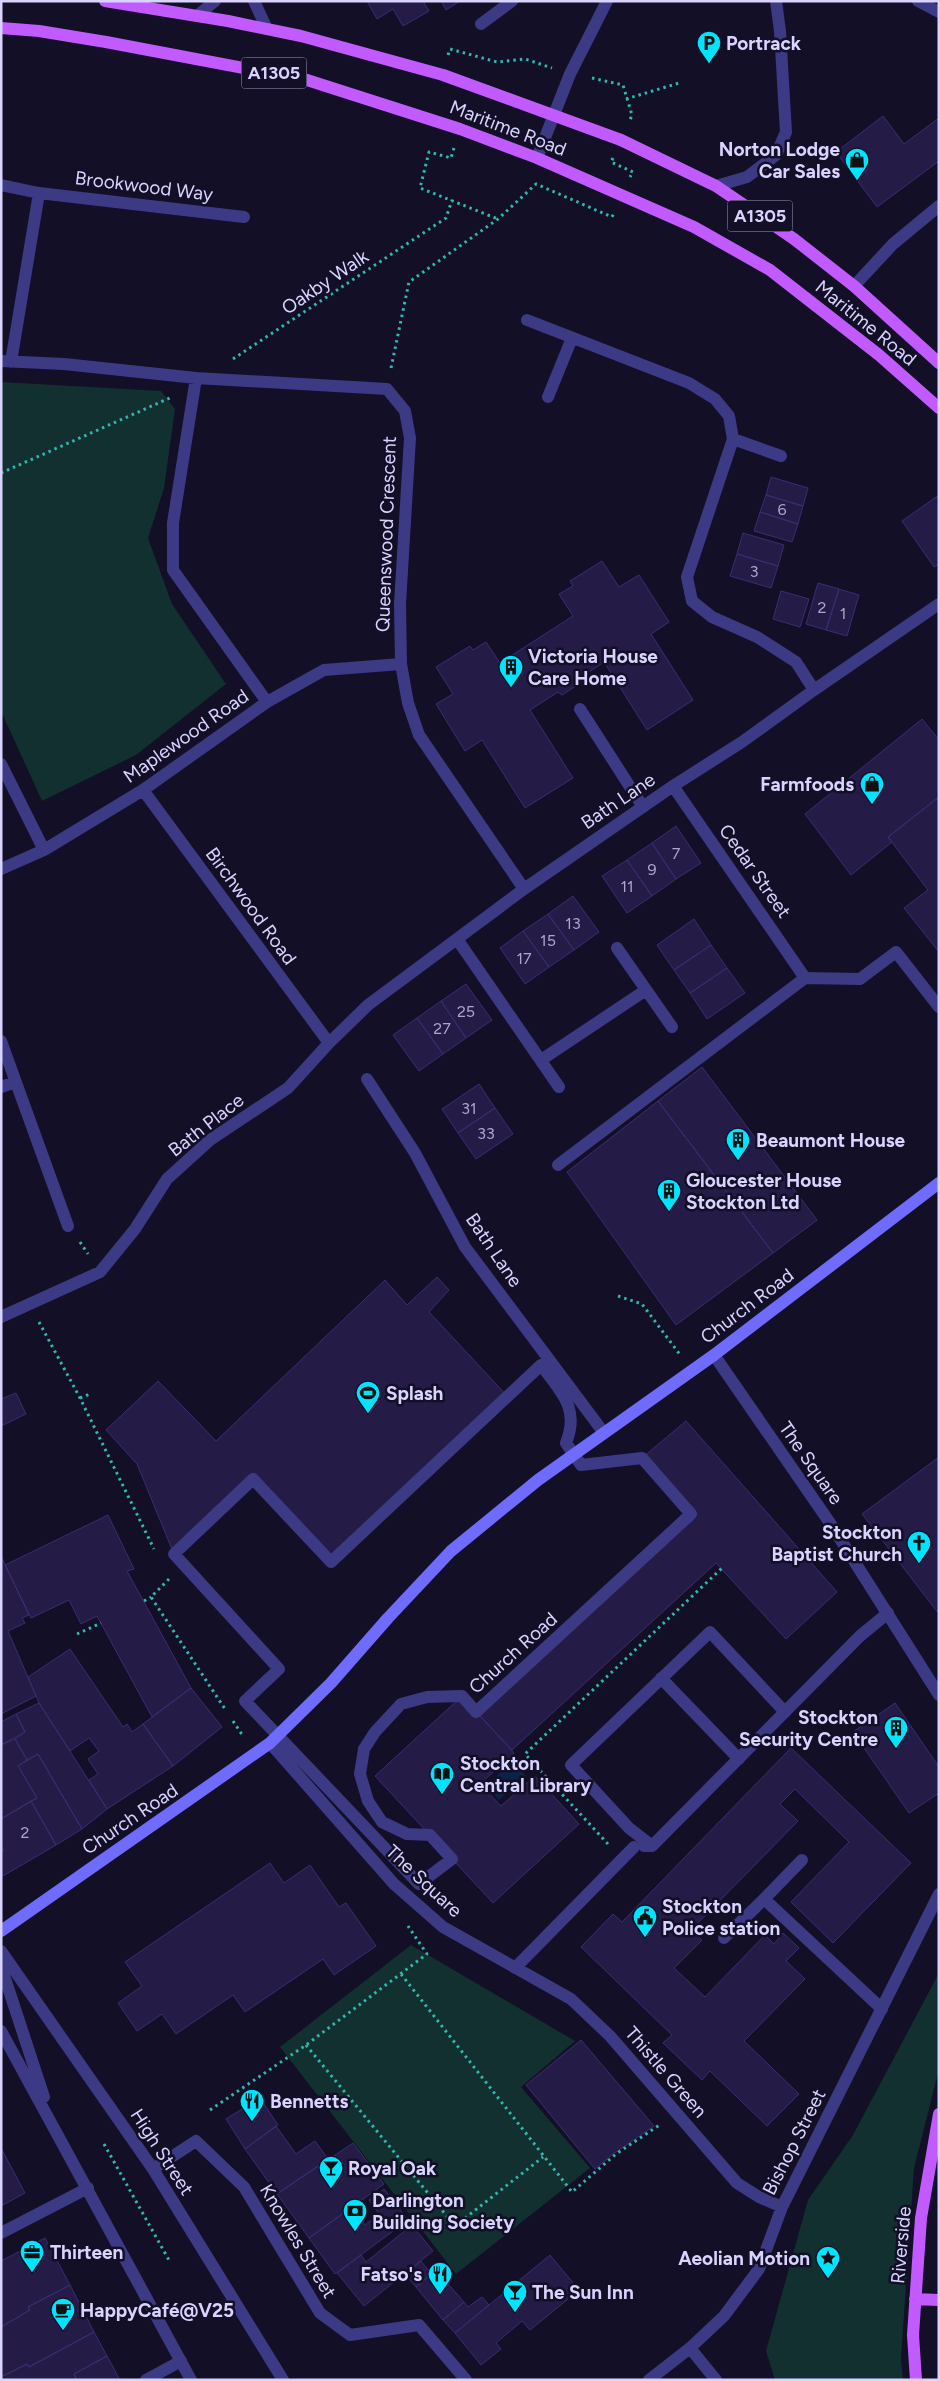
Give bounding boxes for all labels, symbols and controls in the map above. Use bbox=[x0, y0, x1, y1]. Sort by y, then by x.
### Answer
parking icon: Portrack bbox=[696, 30, 722, 64]
place label: Portrack bbox=[726, 32, 802, 55]
road number: A1305 bbox=[242, 58, 306, 88]
street label: Maritime Road bbox=[446, 95, 570, 161]
place label: Norton Lodge Car Sales bbox=[719, 138, 840, 183]
shop icon: Norton Lodge Car Sales bbox=[844, 147, 870, 181]
street label: Brookwood Way bbox=[74, 166, 214, 206]
road number: A1305 bbox=[728, 200, 792, 232]
street label: Oakby Walk bbox=[277, 244, 373, 319]
street label: Maritime Road bbox=[811, 275, 921, 371]
street label: Queenswood Crescent bbox=[371, 436, 401, 632]
house number: 6 bbox=[777, 500, 787, 519]
house number: 3 bbox=[750, 562, 758, 581]
house number: 2 bbox=[818, 598, 826, 617]
house number: 1 bbox=[840, 604, 846, 623]
place label: Victoria House Care Home bbox=[528, 645, 658, 690]
building icon: Victoria House Care Home bbox=[498, 654, 524, 688]
street label: Maplewood Road bbox=[119, 684, 253, 788]
street label: Bath Lane bbox=[577, 768, 659, 834]
shop icon: Farmfoods bbox=[859, 771, 885, 805]
place label: Farmfoods bbox=[760, 773, 854, 796]
street label: Cedar Street bbox=[714, 820, 796, 922]
street label: Birchwood Road bbox=[201, 843, 301, 969]
house number: 7 bbox=[672, 844, 681, 863]
house number: 9 bbox=[647, 860, 657, 879]
house number: 11 bbox=[620, 877, 634, 896]
house number: 13 bbox=[565, 914, 581, 933]
house number: 15 bbox=[540, 931, 556, 950]
house number: 17 bbox=[516, 949, 532, 968]
house number: 25 bbox=[457, 1002, 475, 1021]
house number: 27 bbox=[433, 1019, 451, 1038]
street label: Bath Place bbox=[164, 1088, 248, 1162]
house number: 31 bbox=[461, 1099, 477, 1118]
house number: 33 bbox=[477, 1124, 495, 1143]
building icon: Beaumont House bbox=[725, 1127, 751, 1161]
place label: Beaumont House bbox=[756, 1129, 906, 1152]
place label: Gloucester House Stockton Ltd bbox=[686, 1169, 842, 1214]
building icon: Gloucester House Stockton Ltd bbox=[656, 1178, 682, 1212]
street label: Bath Lane bbox=[461, 1209, 527, 1291]
street label: Church Road bbox=[696, 1264, 798, 1348]
sports icon: Splash bbox=[355, 1380, 381, 1414]
place label: Splash bbox=[386, 1382, 443, 1405]
street label: The Square bbox=[774, 1417, 848, 1509]
place label: Stockton Baptist Church bbox=[771, 1521, 902, 1566]
church icon: Stockton Baptist Church bbox=[906, 1530, 932, 1564]
street label: Church Road bbox=[464, 1607, 562, 1699]
place label: Stockton Security Centre bbox=[739, 1706, 878, 1751]
building icon: Stockton Security Centre bbox=[883, 1715, 909, 1749]
place label: Stockton Central Library bbox=[460, 1752, 591, 1797]
library icon: Stockton Central Library bbox=[429, 1761, 455, 1795]
street label: Church Road bbox=[78, 1779, 182, 1859]
house number: 2 bbox=[21, 1823, 29, 1842]
street label: The Square bbox=[381, 1840, 467, 1922]
place label: Stockton Police station bbox=[662, 1895, 780, 1940]
public building icon: Stockton Police station bbox=[632, 1904, 658, 1938]
street label: Thistle Green bbox=[620, 2022, 712, 2122]
street label: Bishop Street bbox=[758, 2085, 830, 2199]
restaurant icon: Bennetts bbox=[239, 2088, 265, 2122]
place label: Bennetts bbox=[270, 2090, 349, 2113]
street label: High Street bbox=[126, 2105, 198, 2199]
bar icon: Royal Oak bbox=[318, 2155, 344, 2189]
place label: Royal Oak bbox=[348, 2157, 437, 2180]
street label: Knowles Street bbox=[255, 2180, 341, 2302]
place label: Darlington Building Society bbox=[372, 2189, 514, 2234]
bank icon: Darlington Building Society bbox=[342, 2198, 368, 2232]
street label: Riverside bbox=[886, 2205, 916, 2285]
office icon: Thirteen bbox=[19, 2239, 45, 2273]
place label: Thirteen bbox=[50, 2241, 123, 2264]
place icon: Aeolian Motion bbox=[815, 2245, 841, 2279]
place label: Aeolian Motion bbox=[678, 2247, 810, 2270]
restaurant icon: Fatso's bbox=[427, 2261, 453, 2295]
place label: Fatso's bbox=[360, 2263, 422, 2286]
bar icon: The Sun Inn bbox=[502, 2279, 528, 2313]
place label: The Sun Inn bbox=[532, 2281, 634, 2304]
cafe icon: HappyCafé@V25 bbox=[50, 2297, 76, 2331]
place label: HappyCafé@V25 bbox=[80, 2299, 234, 2322]

